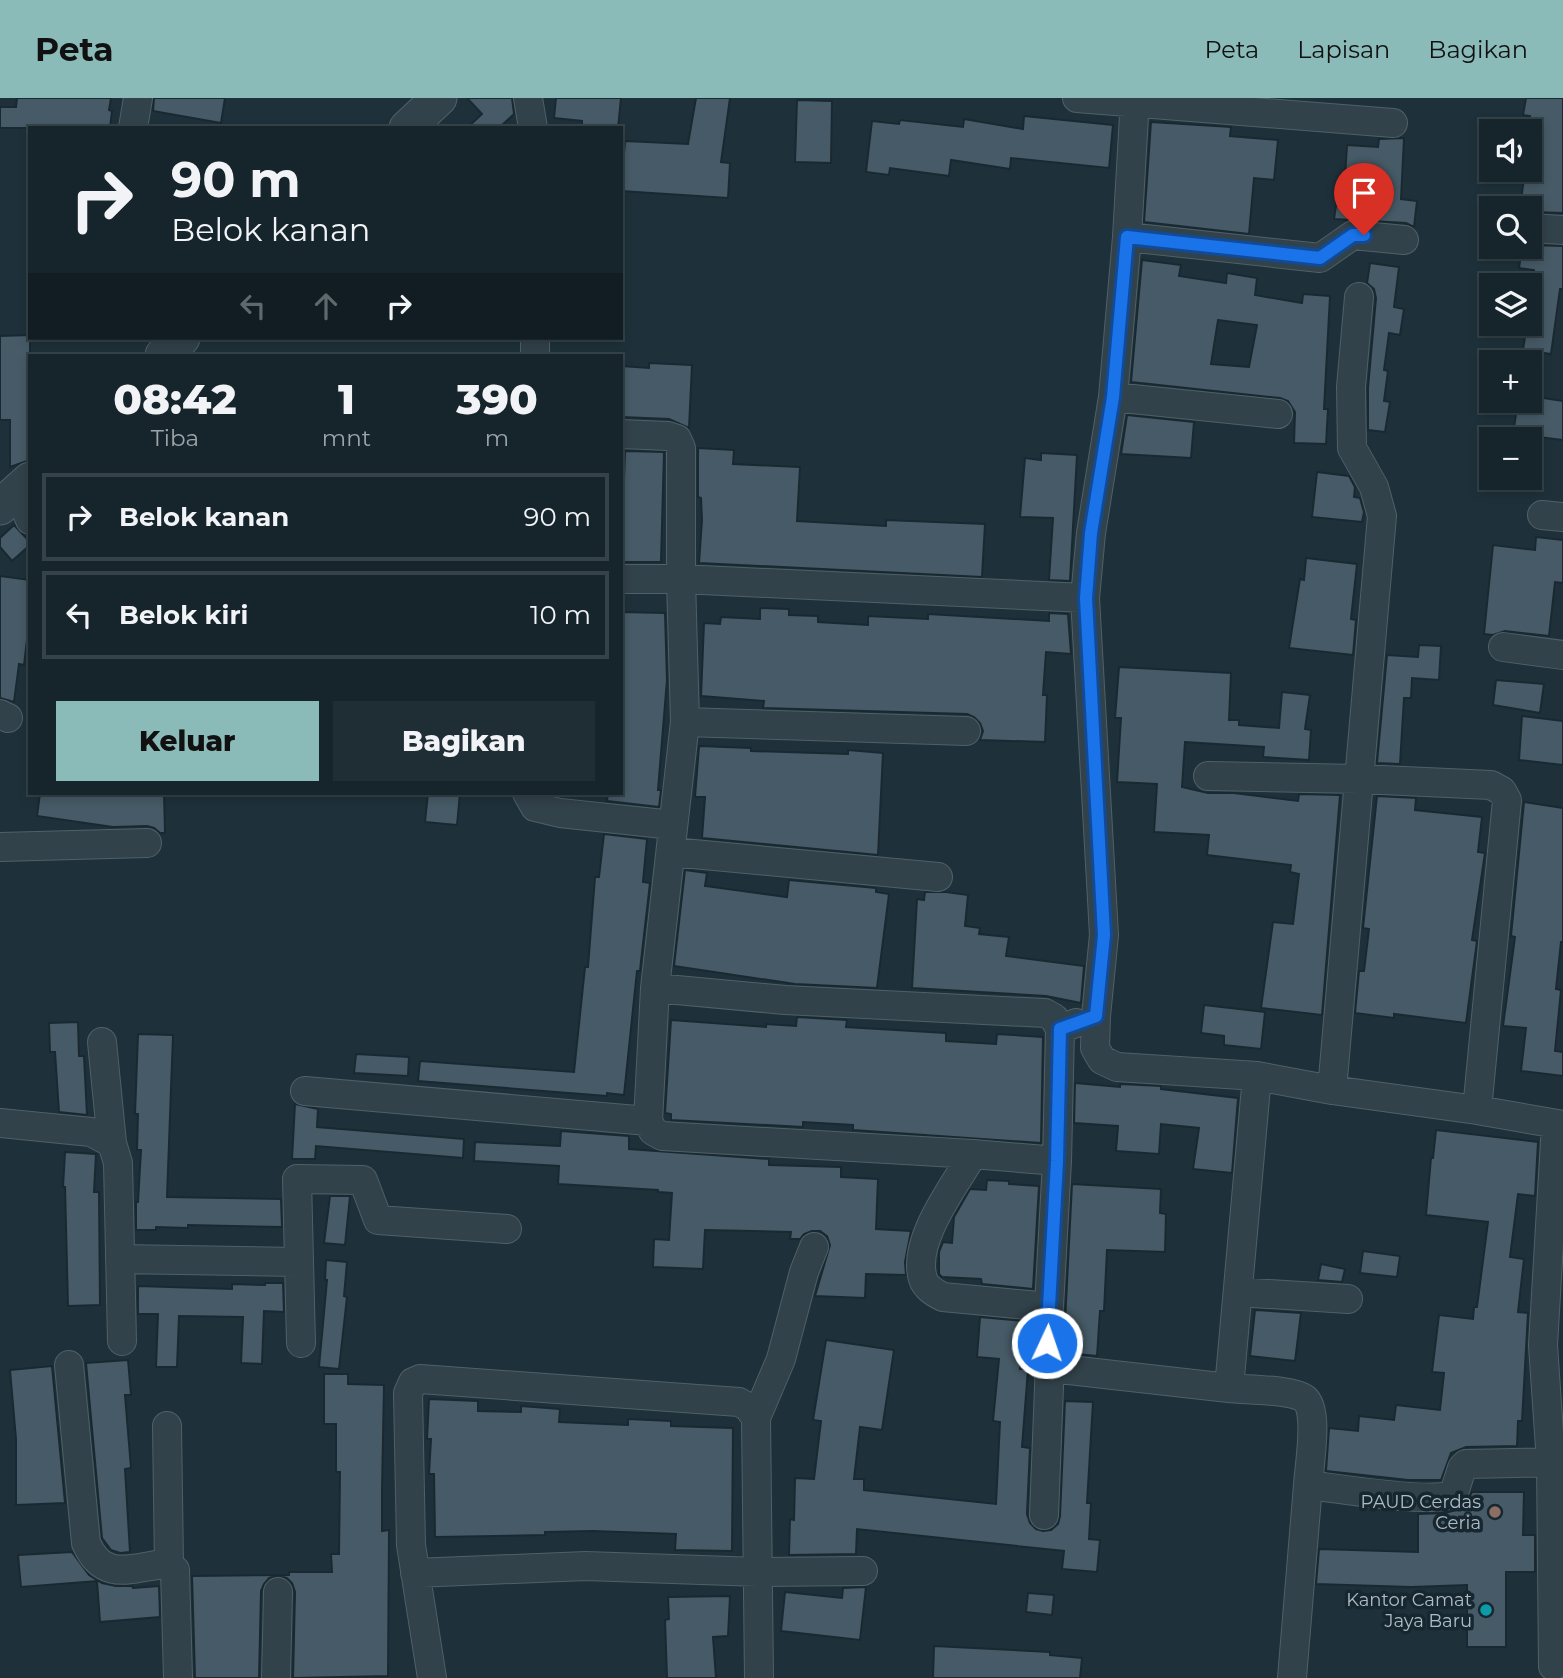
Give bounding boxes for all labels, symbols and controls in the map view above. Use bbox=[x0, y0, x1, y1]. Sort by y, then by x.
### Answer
text: Peta bbox=[35, 29, 114, 69]
text: Peta bbox=[1204, 35, 1259, 64]
text: Lapisan bbox=[1297, 35, 1390, 64]
text: Bagikan bbox=[1428, 35, 1528, 64]
map controls bbox=[1479, 119, 1542, 490]
button: sound bbox=[1479, 119, 1542, 182]
text: 90 m bbox=[171, 150, 301, 209]
icon: right bbox=[56, 154, 147, 245]
pin bbox=[1334, 163, 1394, 235]
icon: arrive bbox=[1345, 174, 1383, 212]
button: search bbox=[1479, 196, 1542, 259]
text: Belok kanan bbox=[171, 210, 371, 249]
button: layers bbox=[1479, 273, 1542, 336]
icon: left bbox=[234, 287, 272, 325]
icon: ahead bbox=[307, 287, 345, 325]
icon: right bbox=[380, 287, 418, 325]
button: + bbox=[1479, 350, 1542, 413]
text: 08:42 bbox=[113, 373, 237, 425]
text: 1 bbox=[338, 373, 355, 425]
text: 390 bbox=[456, 373, 538, 425]
text: Tiba bbox=[151, 424, 199, 452]
text: mnt bbox=[322, 424, 371, 452]
text: m bbox=[485, 424, 509, 452]
button: − bbox=[1479, 427, 1542, 490]
icon: right bbox=[60, 498, 98, 536]
text: Belok kanan bbox=[119, 501, 289, 533]
text: 90 m bbox=[524, 501, 591, 533]
icon: left bbox=[60, 596, 98, 634]
text: Belok kiri bbox=[119, 599, 248, 631]
text: 10 m bbox=[530, 599, 591, 631]
button: Keluar bbox=[56, 701, 319, 781]
button: Bagikan bbox=[333, 701, 595, 781]
position arrow bbox=[1010, 1306, 1084, 1380]
place label: PAUD Cerdas Ceria bbox=[1361, 1491, 1481, 1534]
marker: PAUD Cerdas Ceria bbox=[1487, 1504, 1503, 1520]
place label: Kantor Camat Jaya Baru bbox=[1346, 1589, 1472, 1632]
marker: Kantor Camat Jaya Baru bbox=[1478, 1602, 1494, 1618]

